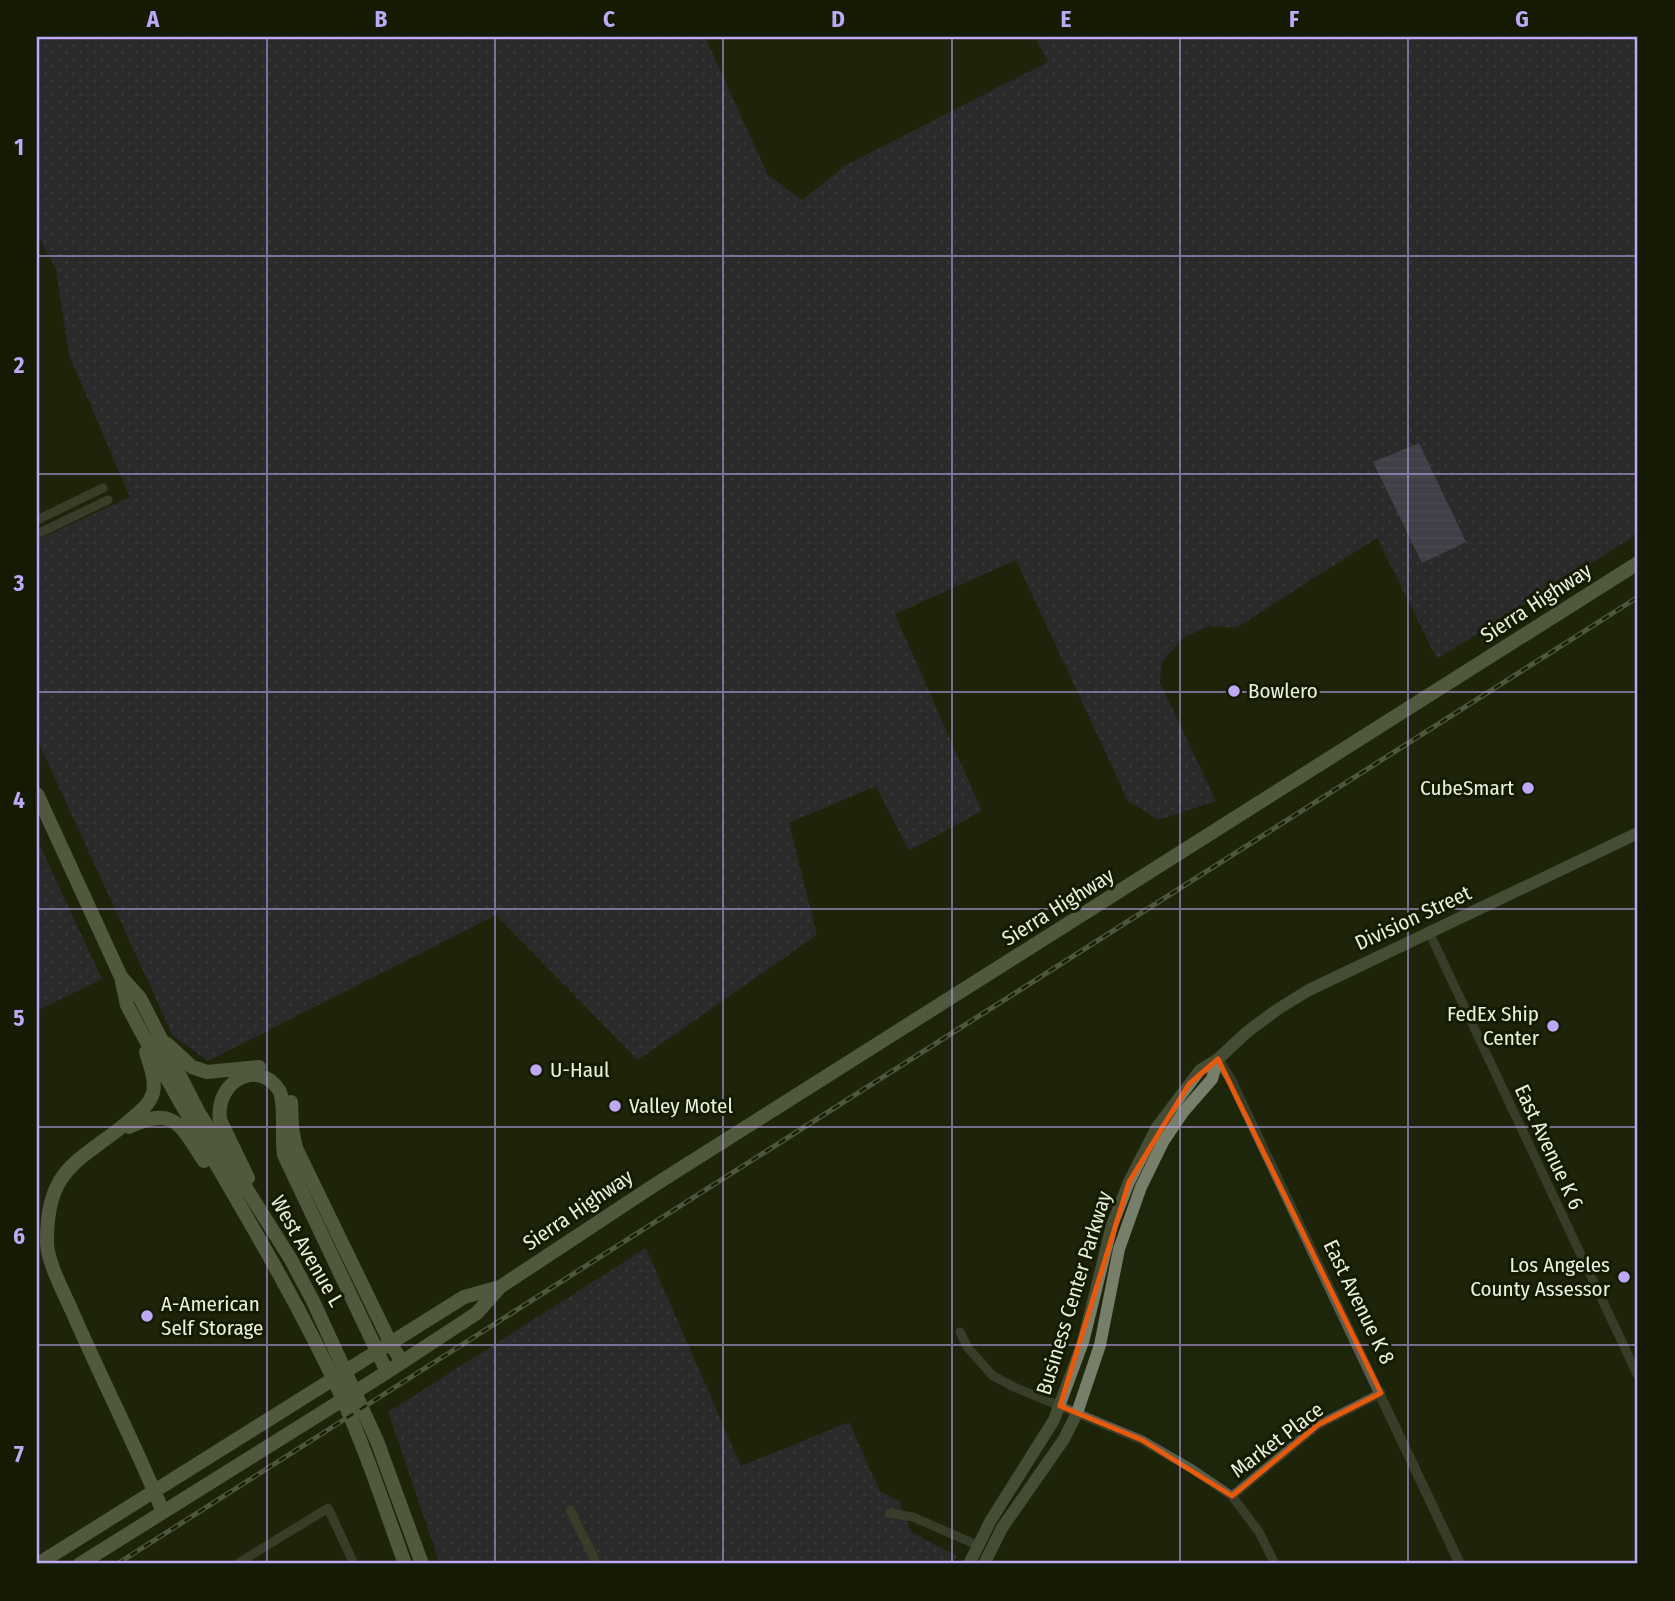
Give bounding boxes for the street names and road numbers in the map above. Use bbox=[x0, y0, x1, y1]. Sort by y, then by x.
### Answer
street label: Sierra Highway bbox=[1476, 557, 1597, 649]
street label: Sierra Highway bbox=[997, 862, 1119, 952]
street label: Division Street bbox=[1351, 880, 1475, 956]
street label: East Avenue K 6 bbox=[1509, 1080, 1589, 1214]
street label: Sierra Highway bbox=[518, 1163, 638, 1256]
street label: Business Center Parkway bbox=[1031, 1187, 1118, 1398]
street label: West Avenue L bbox=[265, 1191, 350, 1312]
street label: East Avenue K 8 bbox=[1318, 1236, 1400, 1368]
street label: Market Place bbox=[1225, 1397, 1329, 1483]

